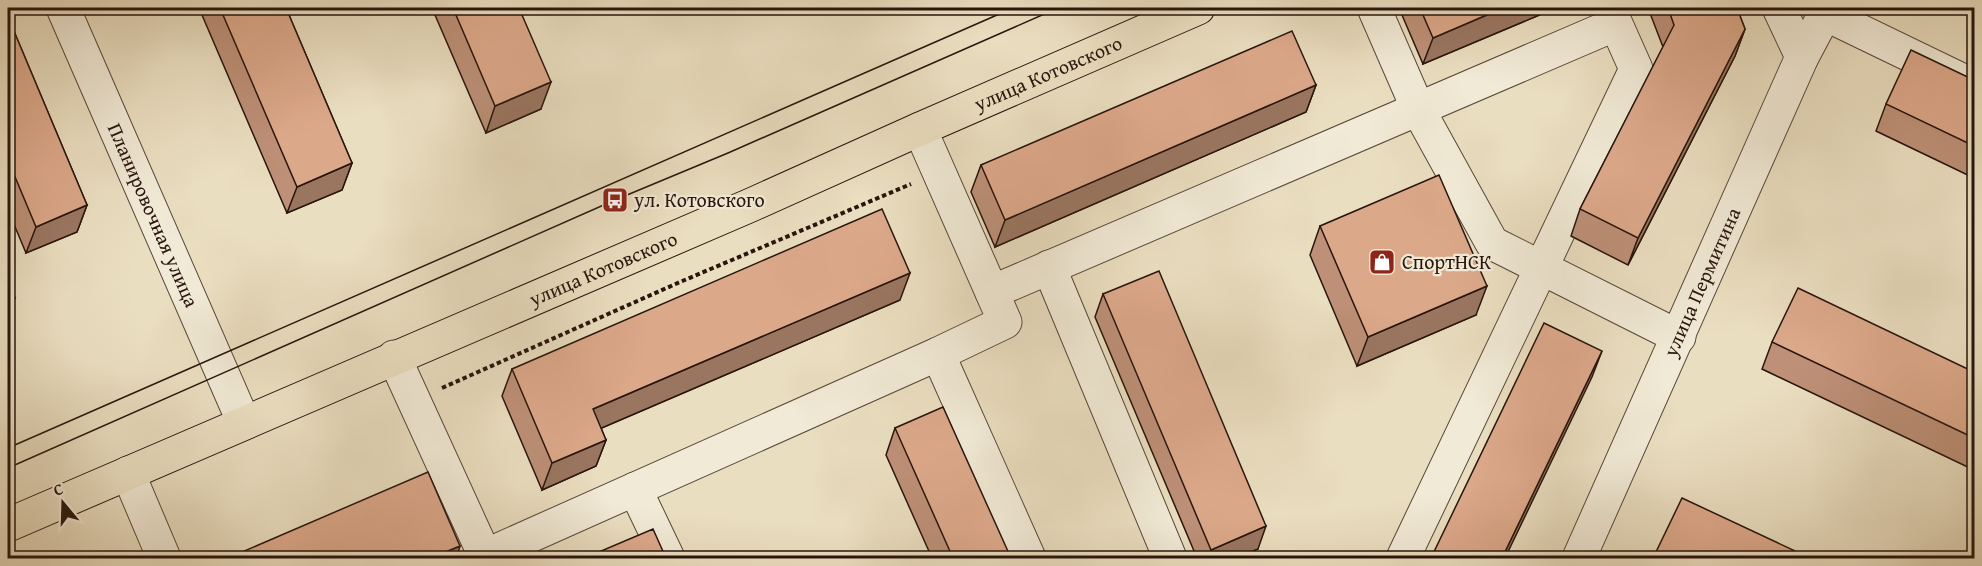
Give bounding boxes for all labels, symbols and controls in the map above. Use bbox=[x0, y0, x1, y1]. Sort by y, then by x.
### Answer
street label: улица Котовского bbox=[968, 28, 1127, 118]
street label: Планировочная улица bbox=[101, 118, 207, 312]
bus stop icon: ул. Котовского bbox=[600, 185, 630, 215]
place label: ул. Котовского bbox=[633, 185, 765, 214]
street label: улица Пермитина bbox=[1655, 202, 1747, 362]
street label: улица Котовского bbox=[523, 223, 682, 313]
shop icon: СпортНСК bbox=[1367, 247, 1397, 277]
place label: СпортНСК bbox=[1402, 247, 1492, 276]
north arrow bbox=[33, 473, 93, 533]
text: С bbox=[50, 476, 66, 502]

